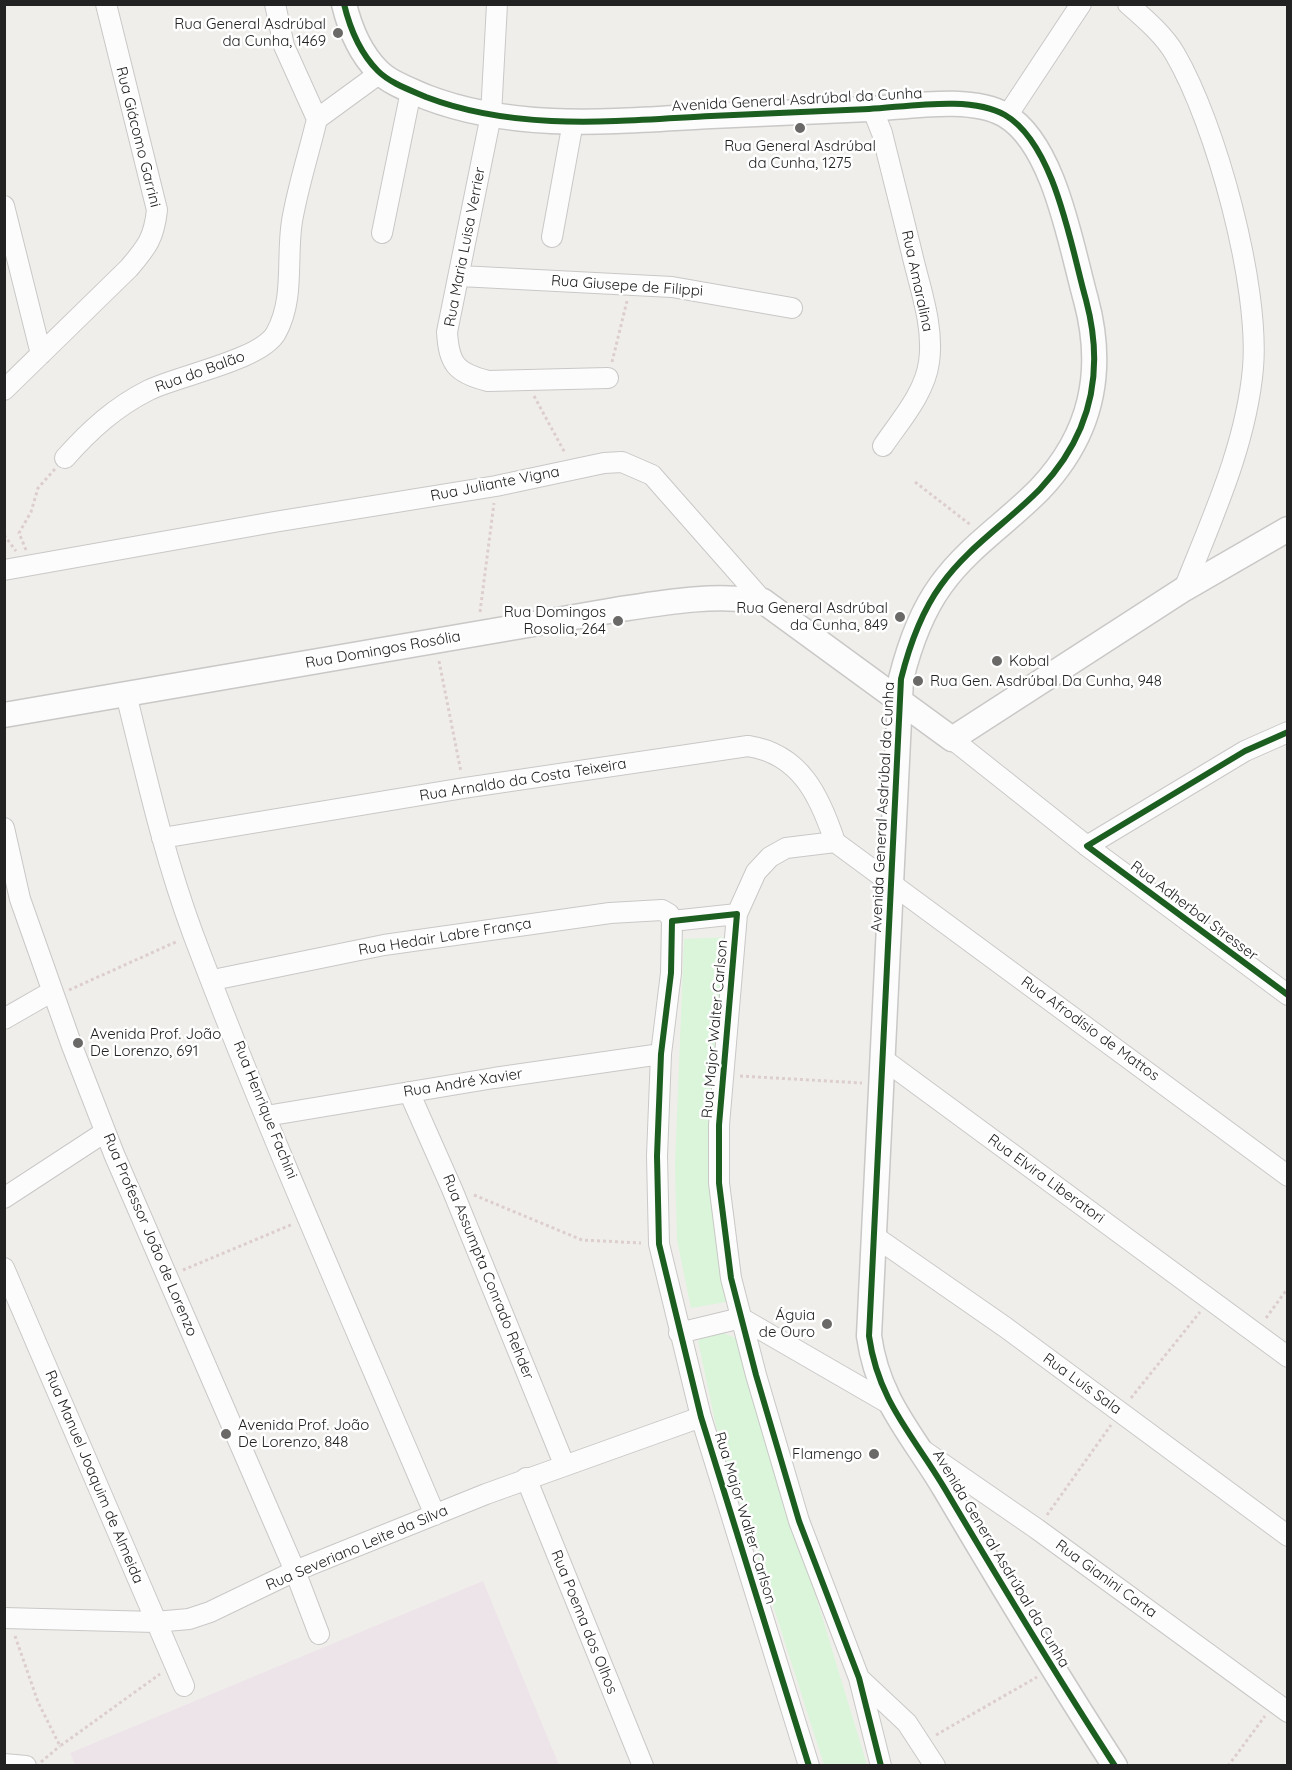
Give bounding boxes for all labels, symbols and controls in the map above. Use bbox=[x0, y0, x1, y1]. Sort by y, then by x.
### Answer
place label: Rua General Asdrúbal da Cunha, 1469 bbox=[174, 15, 326, 50]
marker: Rua General Asdrúbal da Cunha, 1469 bbox=[331, 26, 345, 40]
street label: Rua Giácomo Garrini bbox=[112, 65, 164, 209]
street label: Avenida General Asdrúbal da Cunha bbox=[671, 84, 923, 116]
marker: Rua General Asdrúbal da Cunha, 1275 bbox=[793, 121, 807, 135]
place label: Rua General Asdrúbal da Cunha, 1275 bbox=[724, 137, 876, 172]
street label: Rua Maria Luisa Verrier bbox=[441, 166, 489, 328]
street label: Rua Amaralina bbox=[897, 229, 937, 333]
street label: Rua Giusepe de Filippi bbox=[550, 272, 704, 300]
street label: Rua do Balão bbox=[153, 347, 247, 397]
street label: Rua Juliante Vigna bbox=[429, 463, 561, 505]
place label: Rua General Asdrúbal da Cunha, 849 bbox=[736, 599, 888, 634]
place label: Rua Domingos Rosolia, 264 bbox=[504, 603, 606, 638]
marker: Rua General Asdrúbal da Cunha, 849 bbox=[893, 610, 907, 624]
marker: Rua Domingos Rosolia, 264 bbox=[611, 614, 625, 628]
street label: Rua Domingos Rosólia bbox=[304, 627, 462, 673]
place label: Kobal bbox=[1009, 652, 1049, 670]
marker: Kobal bbox=[990, 654, 1004, 668]
place label: Rua Gen. Asdrúbal Da Cunha, 948 bbox=[930, 672, 1162, 690]
marker: Rua Gen. Asdrúbal Da Cunha, 948 bbox=[911, 674, 925, 688]
street label: Avenida General Asdrúbal da Cunha bbox=[867, 681, 899, 933]
street label: Rua Arnaldo da Costa Teixeira bbox=[418, 755, 628, 805]
street label: Rua Adherbal Stresser bbox=[1127, 857, 1261, 965]
street label: Rua Hedair Labre França bbox=[357, 914, 533, 960]
street label: Rua Major Walter Carlson bbox=[698, 939, 732, 1119]
street label: Rua Afrodísio de Mattos bbox=[1017, 973, 1163, 1085]
place label: Avenida Prof. João De Lorenzo, 691 bbox=[90, 1025, 221, 1060]
marker: Avenida Prof. João De Lorenzo, 691 bbox=[71, 1036, 85, 1050]
street label: Rua Henrique Fachini bbox=[229, 1038, 301, 1182]
street label: Rua André Xavier bbox=[402, 1065, 524, 1101]
street label: Rua Professor João de Lorenzo bbox=[99, 1131, 201, 1339]
street label: Rua Elvira Liberatori bbox=[984, 1131, 1108, 1227]
street label: Rua Assumpta Conrado Rehder bbox=[438, 1172, 538, 1382]
place label: Águia de Ouro bbox=[759, 1306, 815, 1341]
marker: Águia de Ouro bbox=[820, 1317, 834, 1331]
street label: Rua Luís Sala bbox=[1039, 1350, 1125, 1418]
street label: Rua Manuel Joaquim de Almeida bbox=[41, 1368, 147, 1586]
place label: Avenida Prof. João De Lorenzo, 848 bbox=[238, 1416, 369, 1451]
marker: Avenida Prof. João De Lorenzo, 848 bbox=[219, 1427, 233, 1441]
street label: Rua Major Walter Carlson bbox=[710, 1430, 780, 1606]
place label: Flamengo bbox=[792, 1445, 862, 1463]
marker: Flamengo bbox=[867, 1447, 881, 1461]
street label: Avenida General Asdrúbal da Cunha bbox=[929, 1447, 1073, 1671]
street label: Rua Severiano Leite da Silva bbox=[263, 1501, 451, 1595]
street label: Rua Gianini Carta bbox=[1052, 1536, 1160, 1622]
street label: Rua Poema dos Olhos bbox=[547, 1547, 621, 1697]

